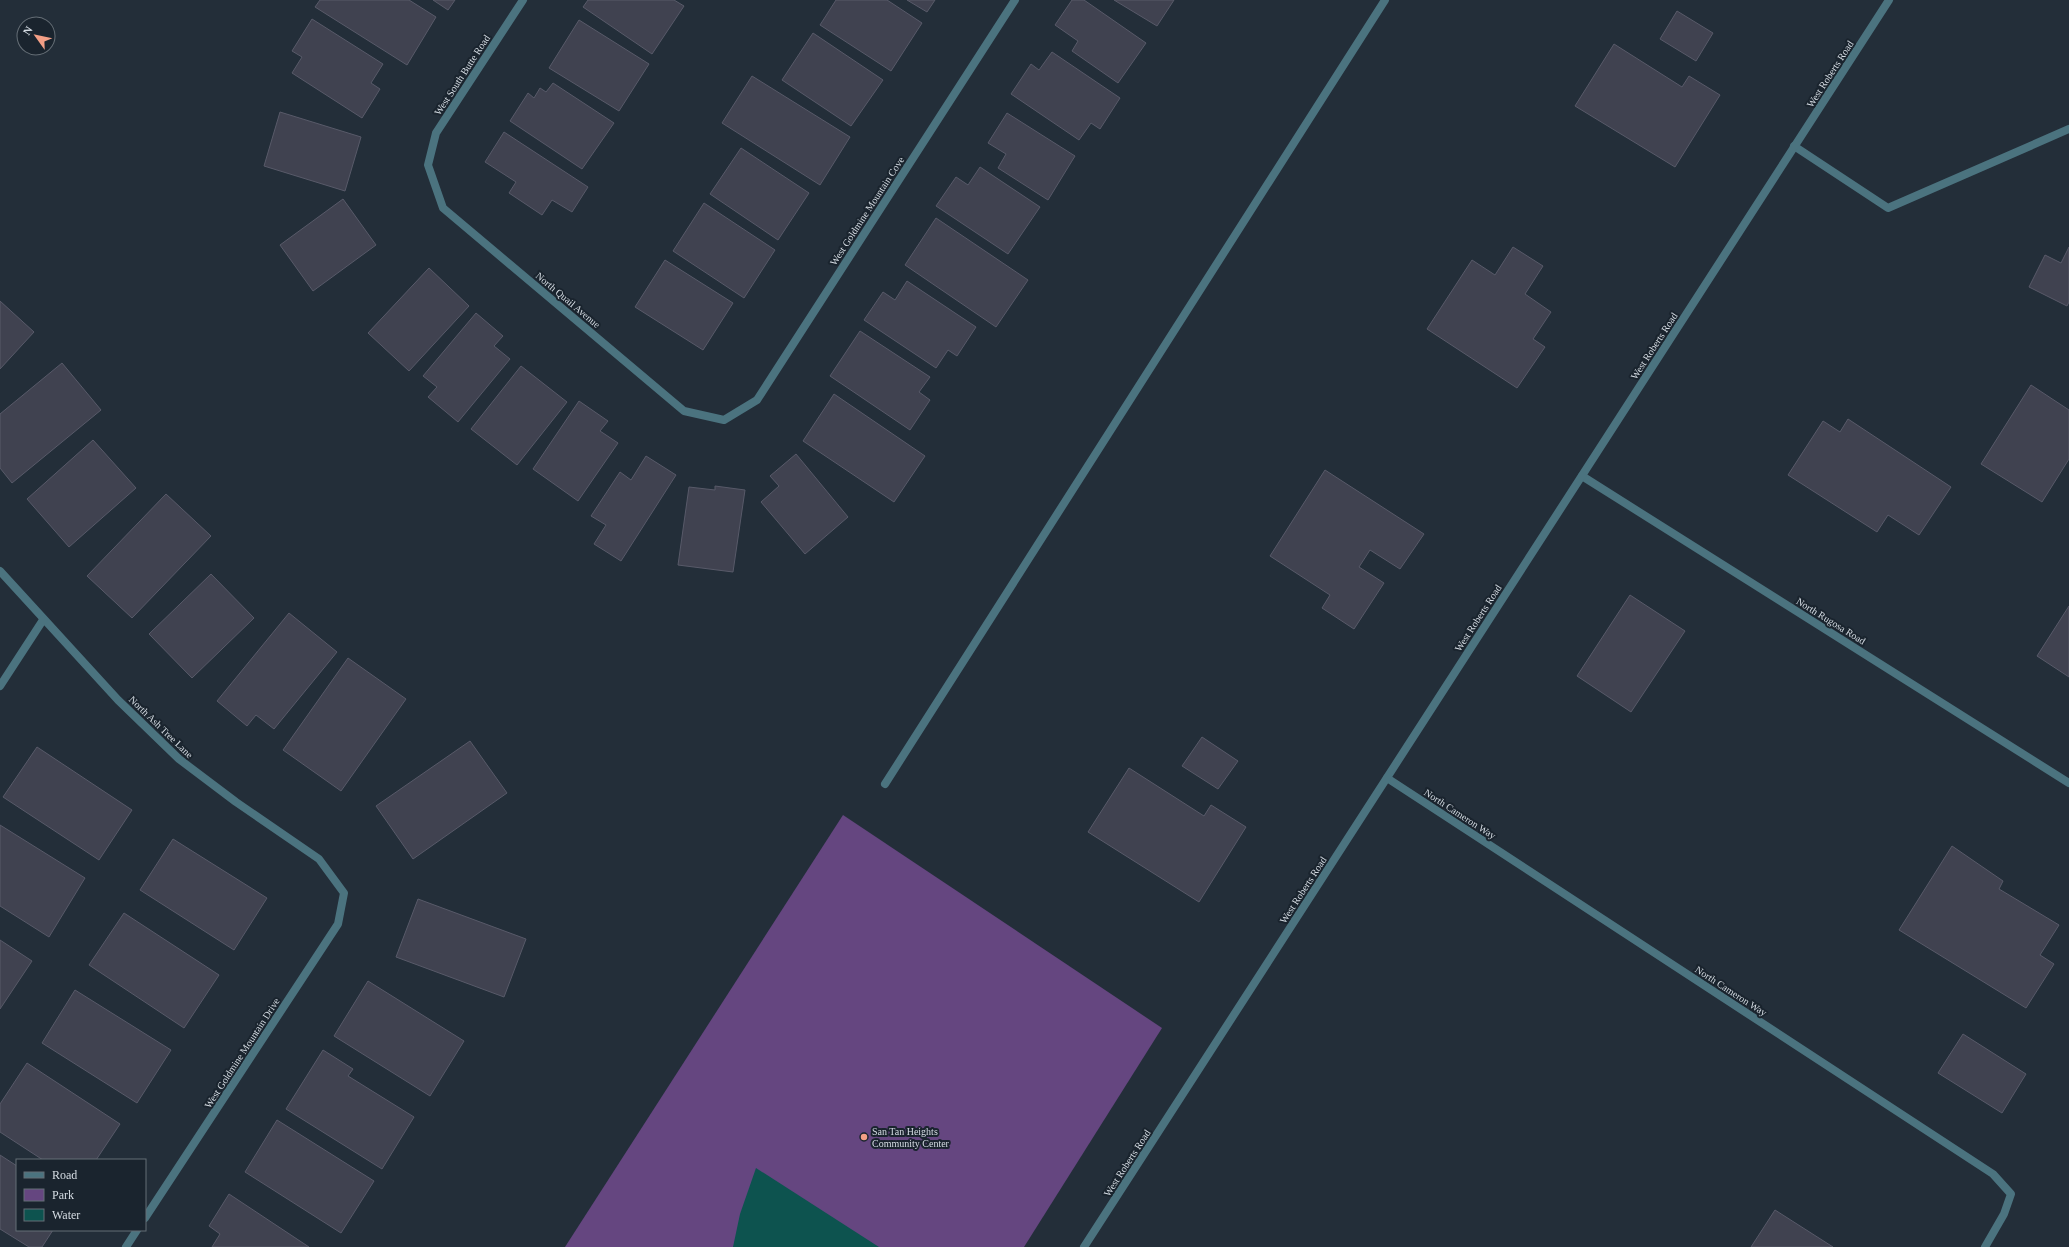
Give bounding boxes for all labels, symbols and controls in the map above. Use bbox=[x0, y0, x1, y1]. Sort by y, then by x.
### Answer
north arrow bbox=[16, 16, 56, 56]
text: N bbox=[20, 24, 35, 37]
street label: West South Butte Road bbox=[432, 33, 492, 117]
street label: West Roberts Road bbox=[1804, 39, 1856, 109]
street label: West Goldmine Mountain Cove bbox=[828, 154, 907, 267]
street label: North Quail Avenue bbox=[534, 270, 603, 330]
street label: West Roberts Road bbox=[1628, 311, 1680, 381]
street label: West Roberts Road bbox=[1452, 583, 1504, 653]
street label: North Rugosa Road bbox=[1794, 595, 1868, 647]
street label: North Ash Tree Lane bbox=[127, 694, 195, 761]
street label: North Cameron Way bbox=[1422, 787, 1498, 841]
street label: West Roberts Road bbox=[1277, 855, 1329, 925]
street label: North Cameron Way bbox=[1693, 964, 1769, 1018]
street label: West Goldmine Mountain Drive bbox=[202, 995, 282, 1110]
place label: San Tan Heights Community Center bbox=[872, 1126, 950, 1149]
street label: West Roberts Road bbox=[1101, 1128, 1153, 1198]
marker: San Tan Heights Community Center bbox=[859, 1132, 869, 1142]
legend bbox=[16, 1159, 146, 1231]
text: Road bbox=[52, 1168, 77, 1182]
text: Park bbox=[52, 1188, 74, 1202]
text: Water bbox=[52, 1208, 80, 1222]

